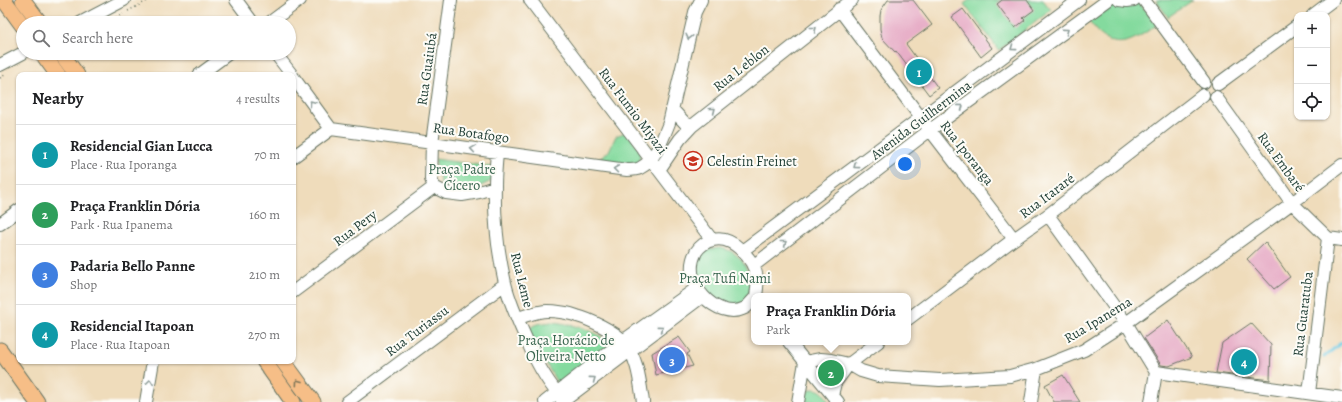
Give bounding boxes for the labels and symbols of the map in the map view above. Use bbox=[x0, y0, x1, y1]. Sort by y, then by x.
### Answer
one-way arrow bbox=[810, 27, 817, 34]
one-way arrow bbox=[1062, 28, 1069, 35]
street label: Rua Guaiubá bbox=[412, 31, 442, 107]
one-way arrow bbox=[686, 34, 694, 40]
street label: Rua L eblon bbox=[709, 40, 773, 96]
one-way arrow bbox=[1011, 43, 1018, 50]
pin: 1 bbox=[906, 57, 932, 87]
street label: Rua Fumio Miyazi bbox=[594, 64, 672, 158]
street label: Avenida Guilhermina bbox=[866, 76, 976, 165]
one-way arrow bbox=[309, 100, 317, 107]
one-way arrow bbox=[957, 105, 964, 112]
one-way arrow bbox=[708, 108, 715, 115]
street label: Rua Iporanga bbox=[936, 117, 999, 190]
street label: Rua Botafogo bbox=[432, 118, 510, 148]
street label: Rua Embaré bbox=[1253, 128, 1309, 196]
one-way arrow bbox=[470, 145, 476, 154]
school or university icon: Celestin Freinet bbox=[682, 150, 704, 172]
place label: Celestin Freinet bbox=[707, 152, 797, 171]
your location bbox=[895, 154, 915, 174]
park label: Praça Padre Cícero bbox=[428, 160, 496, 195]
one-way arrow bbox=[853, 161, 860, 168]
one-way arrow bbox=[613, 165, 619, 174]
street label: Rua Itararé bbox=[1016, 169, 1078, 223]
street label: Rua Pery bbox=[329, 205, 381, 251]
one-way arrow bbox=[780, 240, 787, 247]
street label: Rua Leme bbox=[506, 250, 538, 310]
park label: Praça Tufi Nami bbox=[679, 269, 771, 288]
street label: Rua Guaratuba bbox=[1288, 270, 1318, 358]
street label: Rua Ipanema bbox=[1060, 292, 1136, 348]
street label: Rua Turiassu bbox=[382, 301, 453, 361]
one-way arrow bbox=[657, 325, 664, 333]
park label: Praça Horácio de Oliveira Netto bbox=[518, 331, 614, 366]
pin: 3 bbox=[659, 345, 685, 375]
pin: 4 bbox=[1231, 347, 1257, 377]
pin: 2 bbox=[818, 358, 844, 388]
one-way arrow bbox=[589, 376, 596, 384]
one-way arrow bbox=[145, 378, 153, 385]
one-way arrow bbox=[296, 379, 303, 386]

